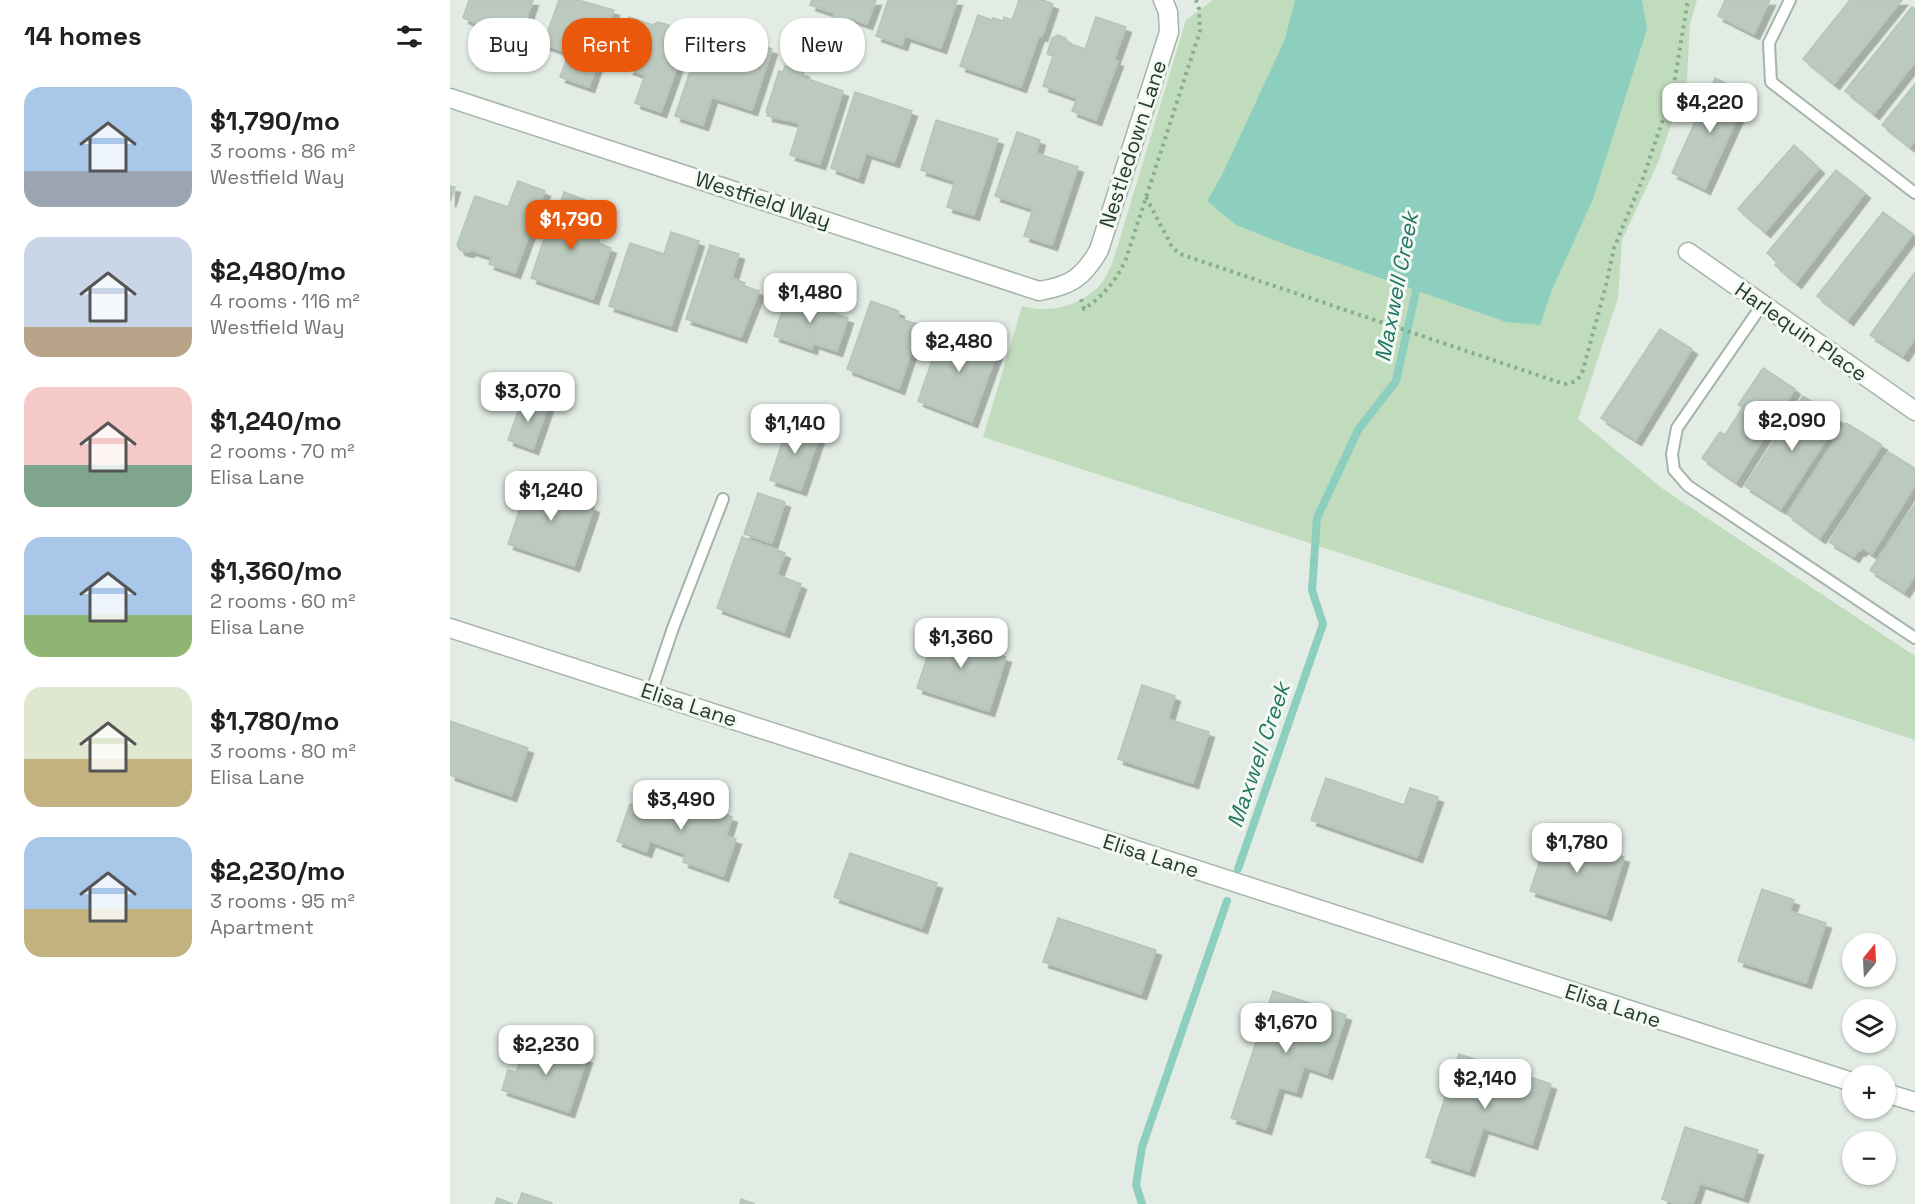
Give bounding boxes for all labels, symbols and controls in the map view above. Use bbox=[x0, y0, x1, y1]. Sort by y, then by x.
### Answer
chip: Buy bbox=[468, 18, 550, 72]
chip: Rent bbox=[562, 18, 652, 72]
chip: Filters bbox=[664, 18, 768, 72]
chip: New bbox=[780, 18, 865, 72]
text: 14 homes bbox=[24, 19, 142, 53]
icon: filters bbox=[393, 20, 426, 53]
street label: Nestledown Lane bbox=[1093, 57, 1172, 231]
pin: $4,220 bbox=[1661, 83, 1759, 134]
text: $4,220 bbox=[1676, 89, 1744, 115]
text: $1,790/mo bbox=[210, 104, 340, 138]
icon: home bbox=[72, 111, 144, 183]
text: 3 rooms · 86 m² bbox=[210, 138, 355, 164]
text: Westfield Way bbox=[210, 164, 344, 190]
street label: Westfield Way bbox=[692, 165, 834, 234]
pin: $1,790 bbox=[522, 200, 620, 251]
text: $1,790 bbox=[540, 206, 602, 232]
water label: Maxwell Creek bbox=[1368, 208, 1425, 364]
text: $2,480/mo bbox=[210, 254, 346, 288]
icon: home bbox=[72, 261, 144, 333]
pin: $1,480 bbox=[761, 273, 859, 324]
street label: Harlequin Place bbox=[1730, 276, 1873, 387]
text: $1,480 bbox=[778, 279, 842, 305]
text: 4 rooms · 116 m² bbox=[210, 288, 360, 314]
text: Westfield Way bbox=[210, 314, 344, 340]
pin: $2,480 bbox=[910, 322, 1008, 373]
text: $2,480 bbox=[925, 328, 993, 354]
pin: $3,070 bbox=[479, 372, 577, 423]
text: $3,070 bbox=[495, 378, 561, 404]
pin: $2,090 bbox=[1743, 401, 1841, 452]
text: $1,240/mo bbox=[210, 404, 342, 438]
pin: $1,140 bbox=[746, 404, 844, 455]
text: $2,090 bbox=[1758, 407, 1826, 433]
text: $1,140 bbox=[765, 410, 825, 436]
icon: home bbox=[72, 411, 144, 483]
text: 2 rooms · 70 m² bbox=[210, 438, 354, 464]
text: Elisa Lane bbox=[210, 464, 305, 490]
pin: $1,240 bbox=[502, 471, 600, 522]
text: $1,240 bbox=[519, 477, 583, 503]
text: $1,360/mo bbox=[210, 554, 342, 588]
icon: home bbox=[72, 561, 144, 633]
text: 2 rooms · 60 m² bbox=[210, 588, 356, 614]
text: Elisa Lane bbox=[210, 614, 305, 640]
pin: $1,360 bbox=[912, 618, 1010, 669]
text: $1,360 bbox=[929, 624, 993, 650]
street label: Elisa Lane bbox=[638, 676, 741, 733]
water label: Maxwell Creek bbox=[1220, 677, 1297, 831]
text: $1,780/mo bbox=[210, 704, 339, 738]
icon: home bbox=[72, 711, 144, 783]
text: 3 rooms · 80 m² bbox=[210, 738, 356, 764]
text: Elisa Lane bbox=[210, 764, 305, 790]
pin: $3,490 bbox=[632, 780, 730, 831]
text: $3,490 bbox=[647, 786, 715, 812]
pin: $1,780 bbox=[1528, 823, 1626, 874]
street label: Elisa Lane bbox=[1100, 827, 1203, 884]
text: $1,780 bbox=[1546, 829, 1608, 855]
text: $2,230/mo bbox=[210, 854, 345, 888]
icon: home bbox=[72, 861, 144, 933]
text: 3 rooms · 95 m² bbox=[210, 888, 355, 914]
text: Apartment bbox=[210, 914, 314, 940]
north arrow bbox=[1842, 933, 1896, 987]
map controls bbox=[1842, 933, 1896, 1185]
street label: Elisa Lane bbox=[1562, 977, 1665, 1034]
button: layers bbox=[1842, 999, 1896, 1053]
pin: $1,670 bbox=[1237, 1003, 1335, 1054]
text: $1,670 bbox=[1255, 1009, 1317, 1035]
pin: $2,230 bbox=[497, 1025, 595, 1076]
text: $2,230 bbox=[513, 1031, 579, 1057]
pin: $2,140 bbox=[1436, 1059, 1534, 1110]
text: $2,140 bbox=[1453, 1065, 1517, 1091]
button: + bbox=[1842, 1065, 1896, 1119]
button: − bbox=[1842, 1131, 1896, 1185]

